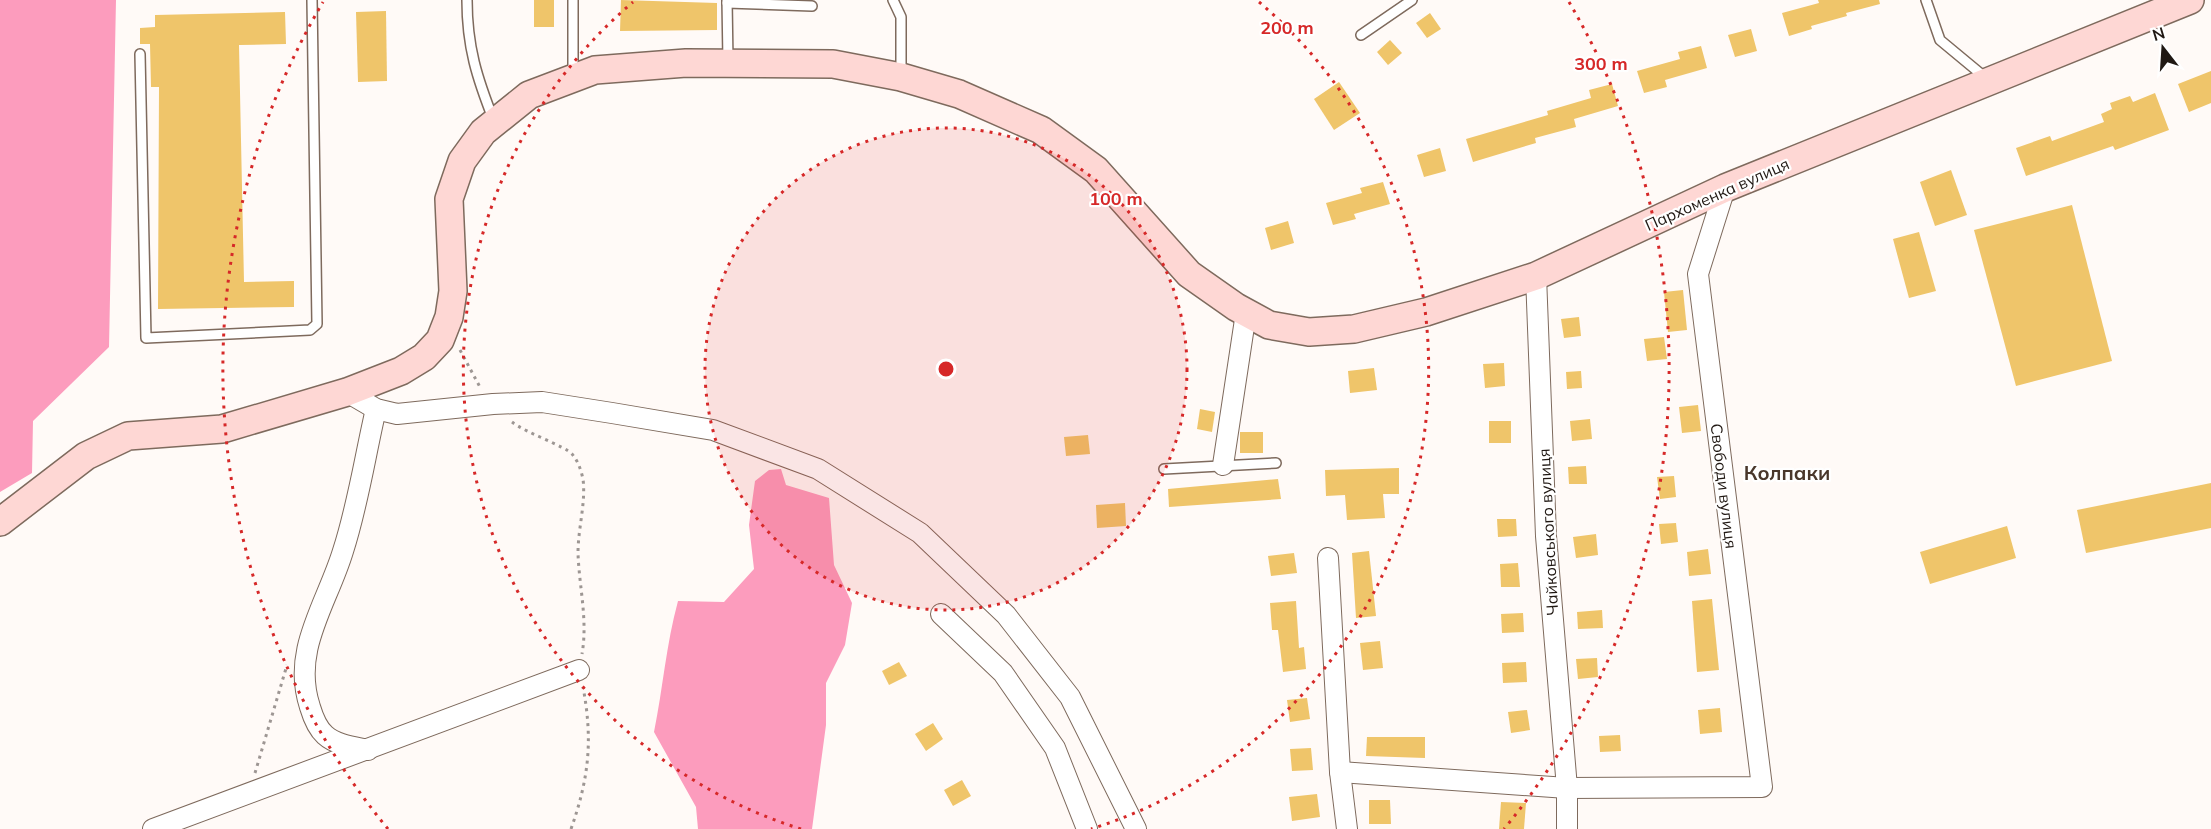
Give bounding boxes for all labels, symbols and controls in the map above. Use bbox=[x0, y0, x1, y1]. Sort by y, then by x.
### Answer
text: 200 m bbox=[1260, 16, 1314, 39]
north arrow bbox=[2133, 18, 2193, 78]
text: N bbox=[2150, 22, 2167, 45]
text: 300 m bbox=[1574, 52, 1628, 75]
street label: Пархоменка вулиця bbox=[1642, 153, 1792, 235]
text: 100 m bbox=[1089, 187, 1143, 210]
centre of rings bbox=[936, 359, 956, 379]
street label: Свободи вулиця bbox=[1706, 422, 1742, 550]
street label: Чайковського вулиця bbox=[1534, 448, 1562, 616]
district label: Колпаки bbox=[1744, 460, 1830, 485]

